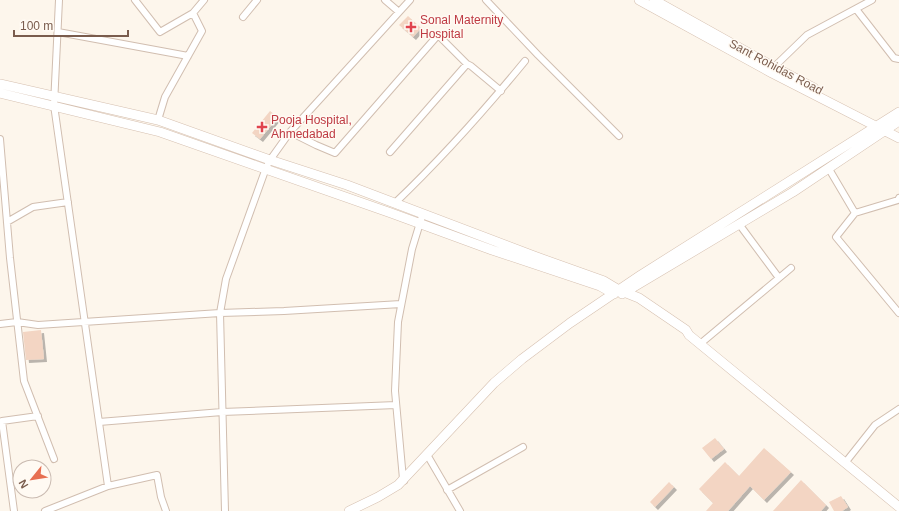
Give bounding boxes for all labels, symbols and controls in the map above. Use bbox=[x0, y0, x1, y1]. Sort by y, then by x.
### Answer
scale bar bbox=[14, 12, 128, 38]
place label: Sonal Maternity Hospital bbox=[420, 13, 503, 41]
text: 100 m bbox=[20, 19, 53, 33]
marker: Sonal Maternity Hospital bbox=[405, 21, 417, 33]
street label: Sant Rohidas Road bbox=[727, 36, 825, 98]
place label: Pooja Hospital, Ahmedabad bbox=[271, 113, 352, 141]
marker: Pooja Hospital, Ahmedabad bbox=[256, 121, 268, 133]
north arrow bbox=[12, 459, 52, 499]
text: N bbox=[16, 478, 31, 490]

